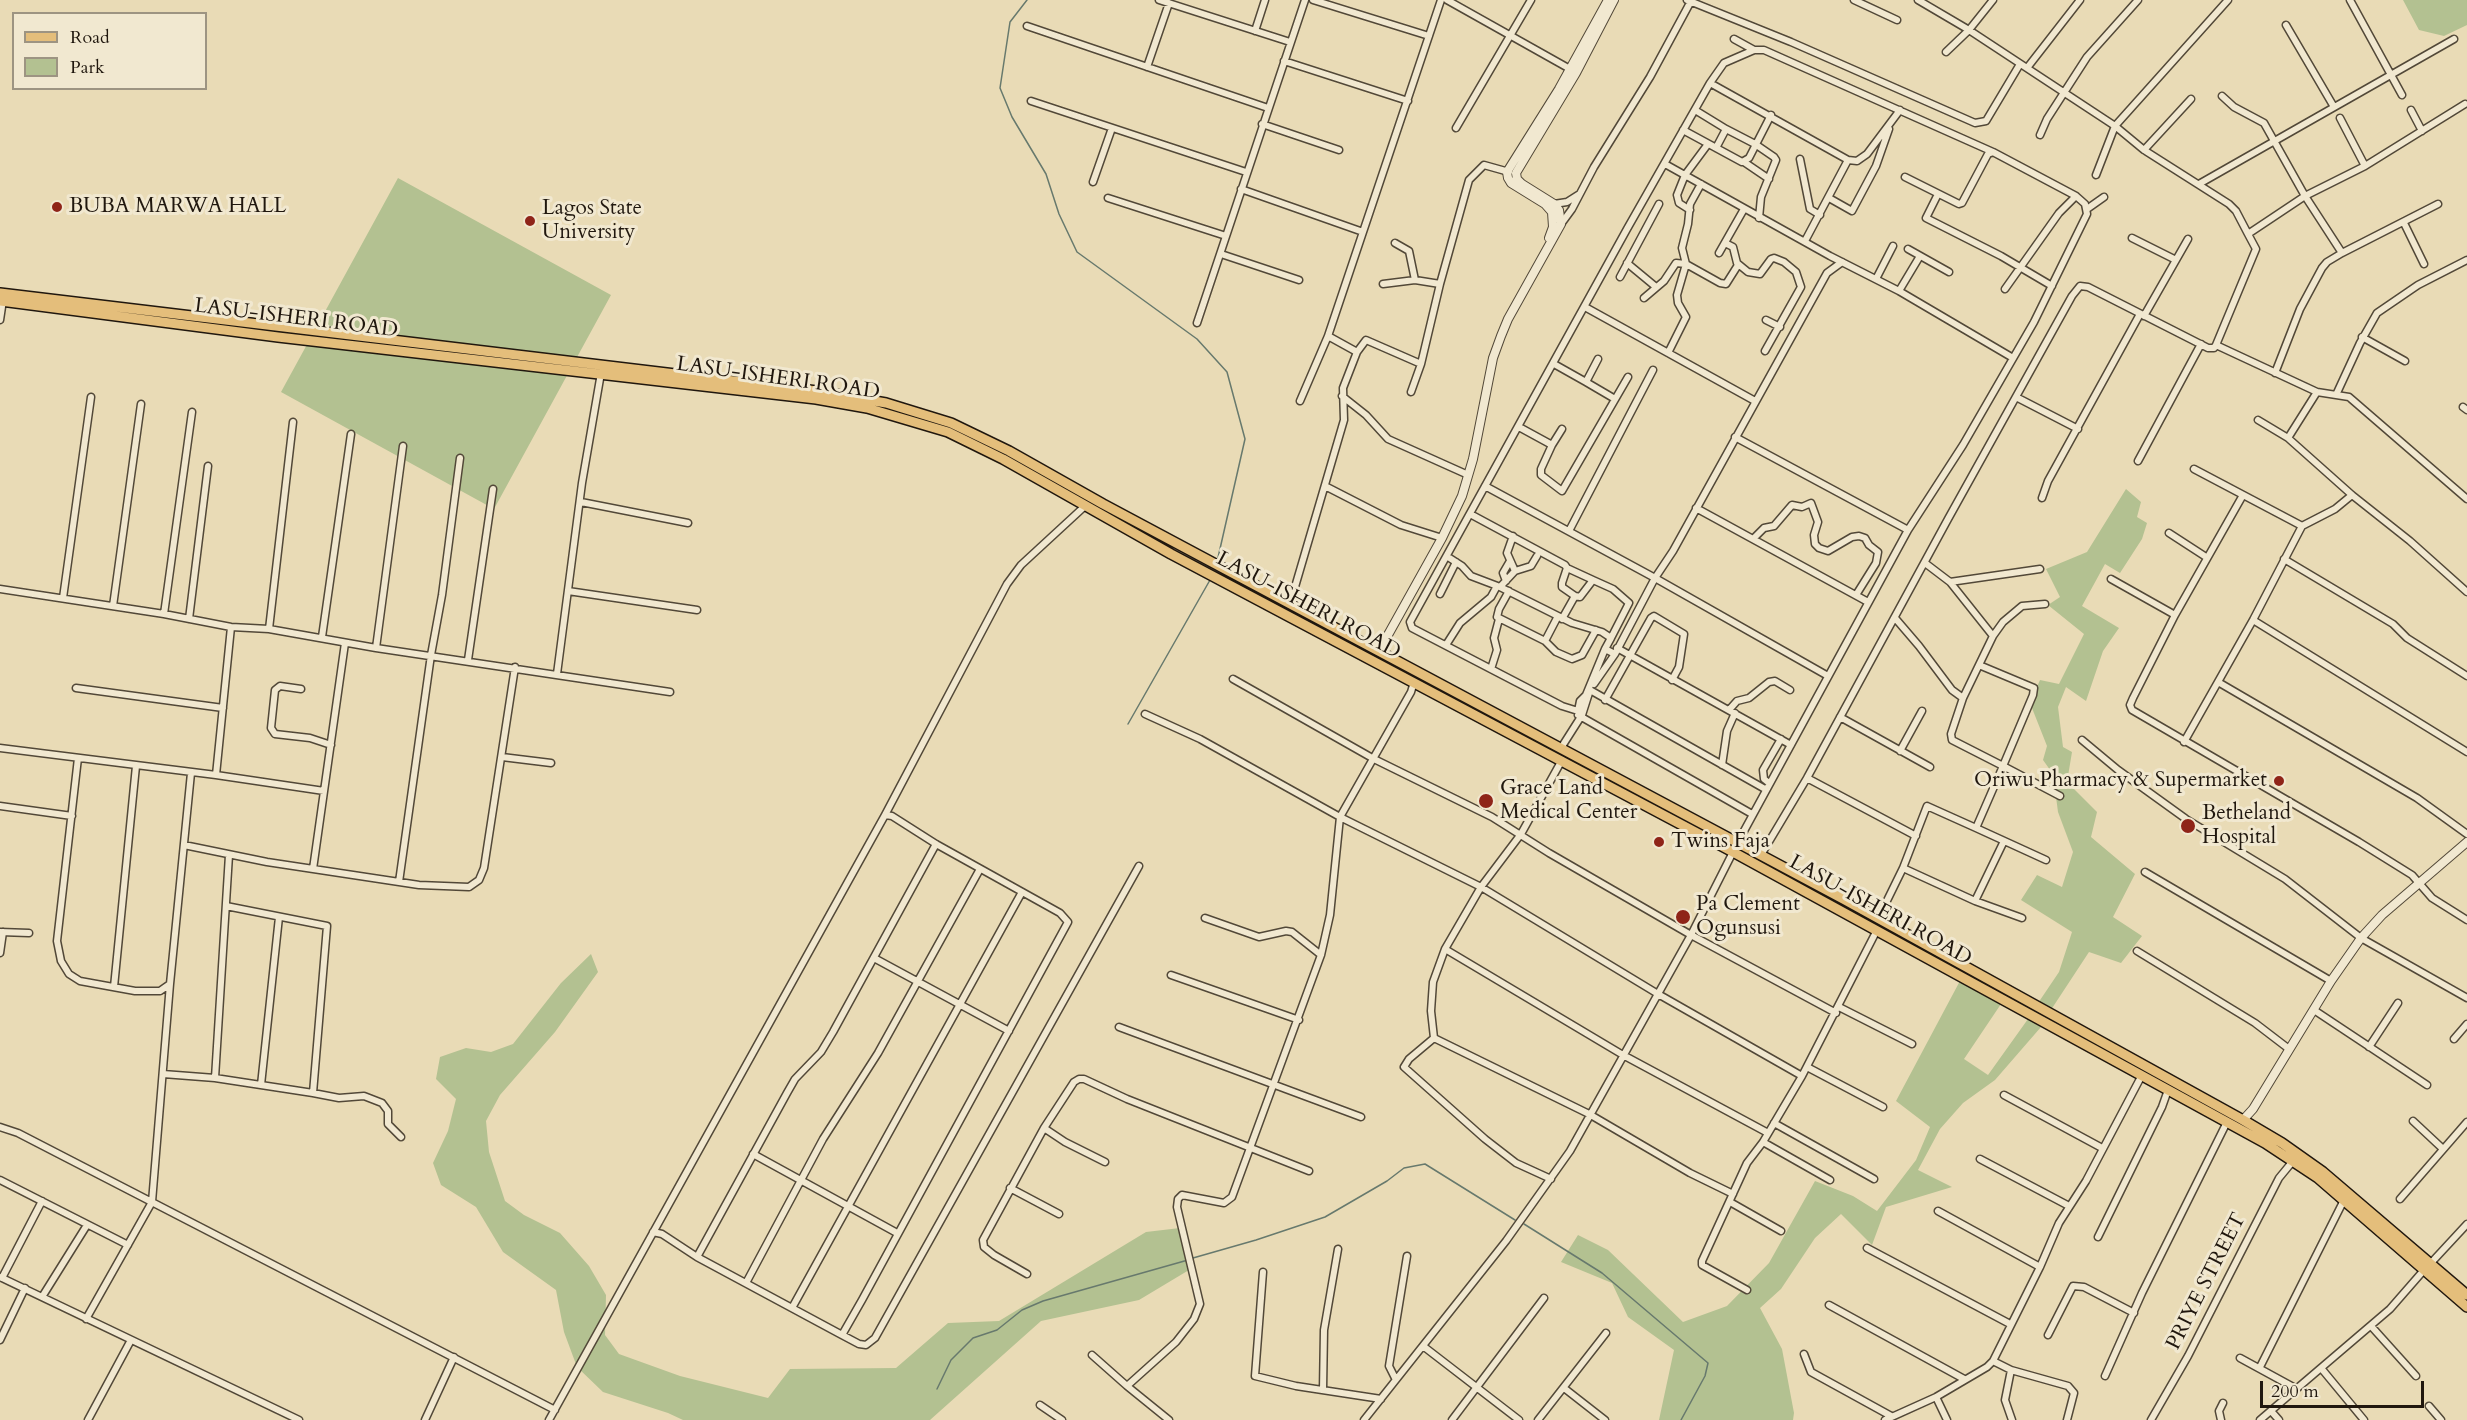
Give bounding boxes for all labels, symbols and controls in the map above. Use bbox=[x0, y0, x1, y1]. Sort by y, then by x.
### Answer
legend bbox=[12, 12, 207, 90]
text: Road bbox=[70, 25, 110, 50]
text: Park bbox=[70, 55, 105, 80]
place label: BUBA MARWA HALL bbox=[69, 194, 286, 220]
place label: Lagos State University bbox=[542, 196, 642, 246]
marker: BUBA MARWA HALL bbox=[50, 200, 64, 214]
marker: Lagos State University bbox=[523, 214, 537, 228]
street label: LASU-ISHERI ROAD bbox=[193, 294, 399, 344]
street label: LASU-ISHERI ROAD bbox=[675, 352, 881, 406]
street label: LASU-ISHERI ROAD bbox=[1212, 547, 1404, 665]
place label: Oriwu Pharmacy & Supermarket bbox=[1974, 768, 2267, 794]
marker: Oriwu Pharmacy & Supermarket bbox=[2272, 774, 2286, 788]
place label: Grace Land Medical Center bbox=[1500, 776, 1637, 826]
marker: Grace Land Medical Center bbox=[1477, 792, 1495, 810]
place label: Betheland Hospital bbox=[2202, 801, 2291, 851]
marker: Betheland Hospital bbox=[2179, 817, 2197, 835]
place label: Twins Faja bbox=[1671, 829, 1770, 855]
marker: Twins Faja bbox=[1652, 835, 1666, 849]
street label: LASU-ISHERI ROAD bbox=[1784, 850, 1976, 972]
place label: Pa Clement Ogunsusi bbox=[1696, 892, 1800, 942]
marker: Pa Clement Ogunsusi bbox=[1674, 908, 1692, 926]
street label: PRIYE STREET bbox=[2162, 1209, 2252, 1355]
scale bar bbox=[2263, 1369, 2426, 1407]
text: 200 m bbox=[2271, 1379, 2319, 1404]

